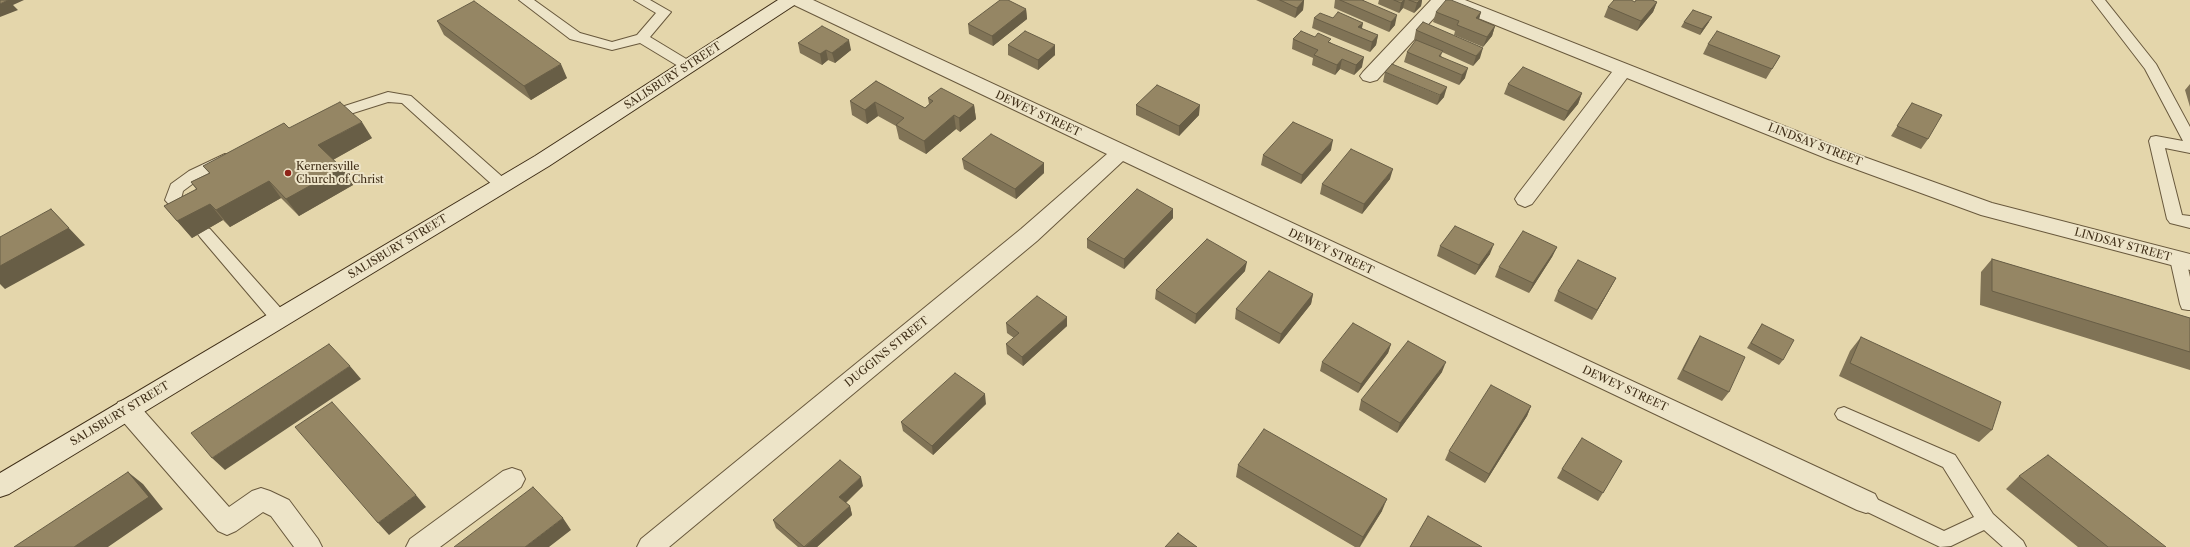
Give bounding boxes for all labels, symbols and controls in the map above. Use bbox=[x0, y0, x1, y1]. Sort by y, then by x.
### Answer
street label: SALISBURY STREET bbox=[622, 40, 724, 112]
street label: DEWEY STREET bbox=[993, 88, 1083, 140]
street label: LINDSAY STREET bbox=[1766, 121, 1864, 169]
place label: Kernersville Church of Christ bbox=[296, 160, 384, 186]
marker: Kernersville Church of Christ bbox=[283, 168, 293, 178]
street label: SALISBURY STREET bbox=[346, 212, 450, 282]
street label: DEWEY STREET bbox=[1286, 226, 1376, 278]
street label: LINDSAY STREET bbox=[2073, 226, 2173, 264]
street label: DUGGINS STREET bbox=[842, 314, 932, 390]
street label: DEWEY STREET bbox=[1580, 363, 1670, 415]
street label: SALISBURY STREET bbox=[68, 379, 172, 449]

